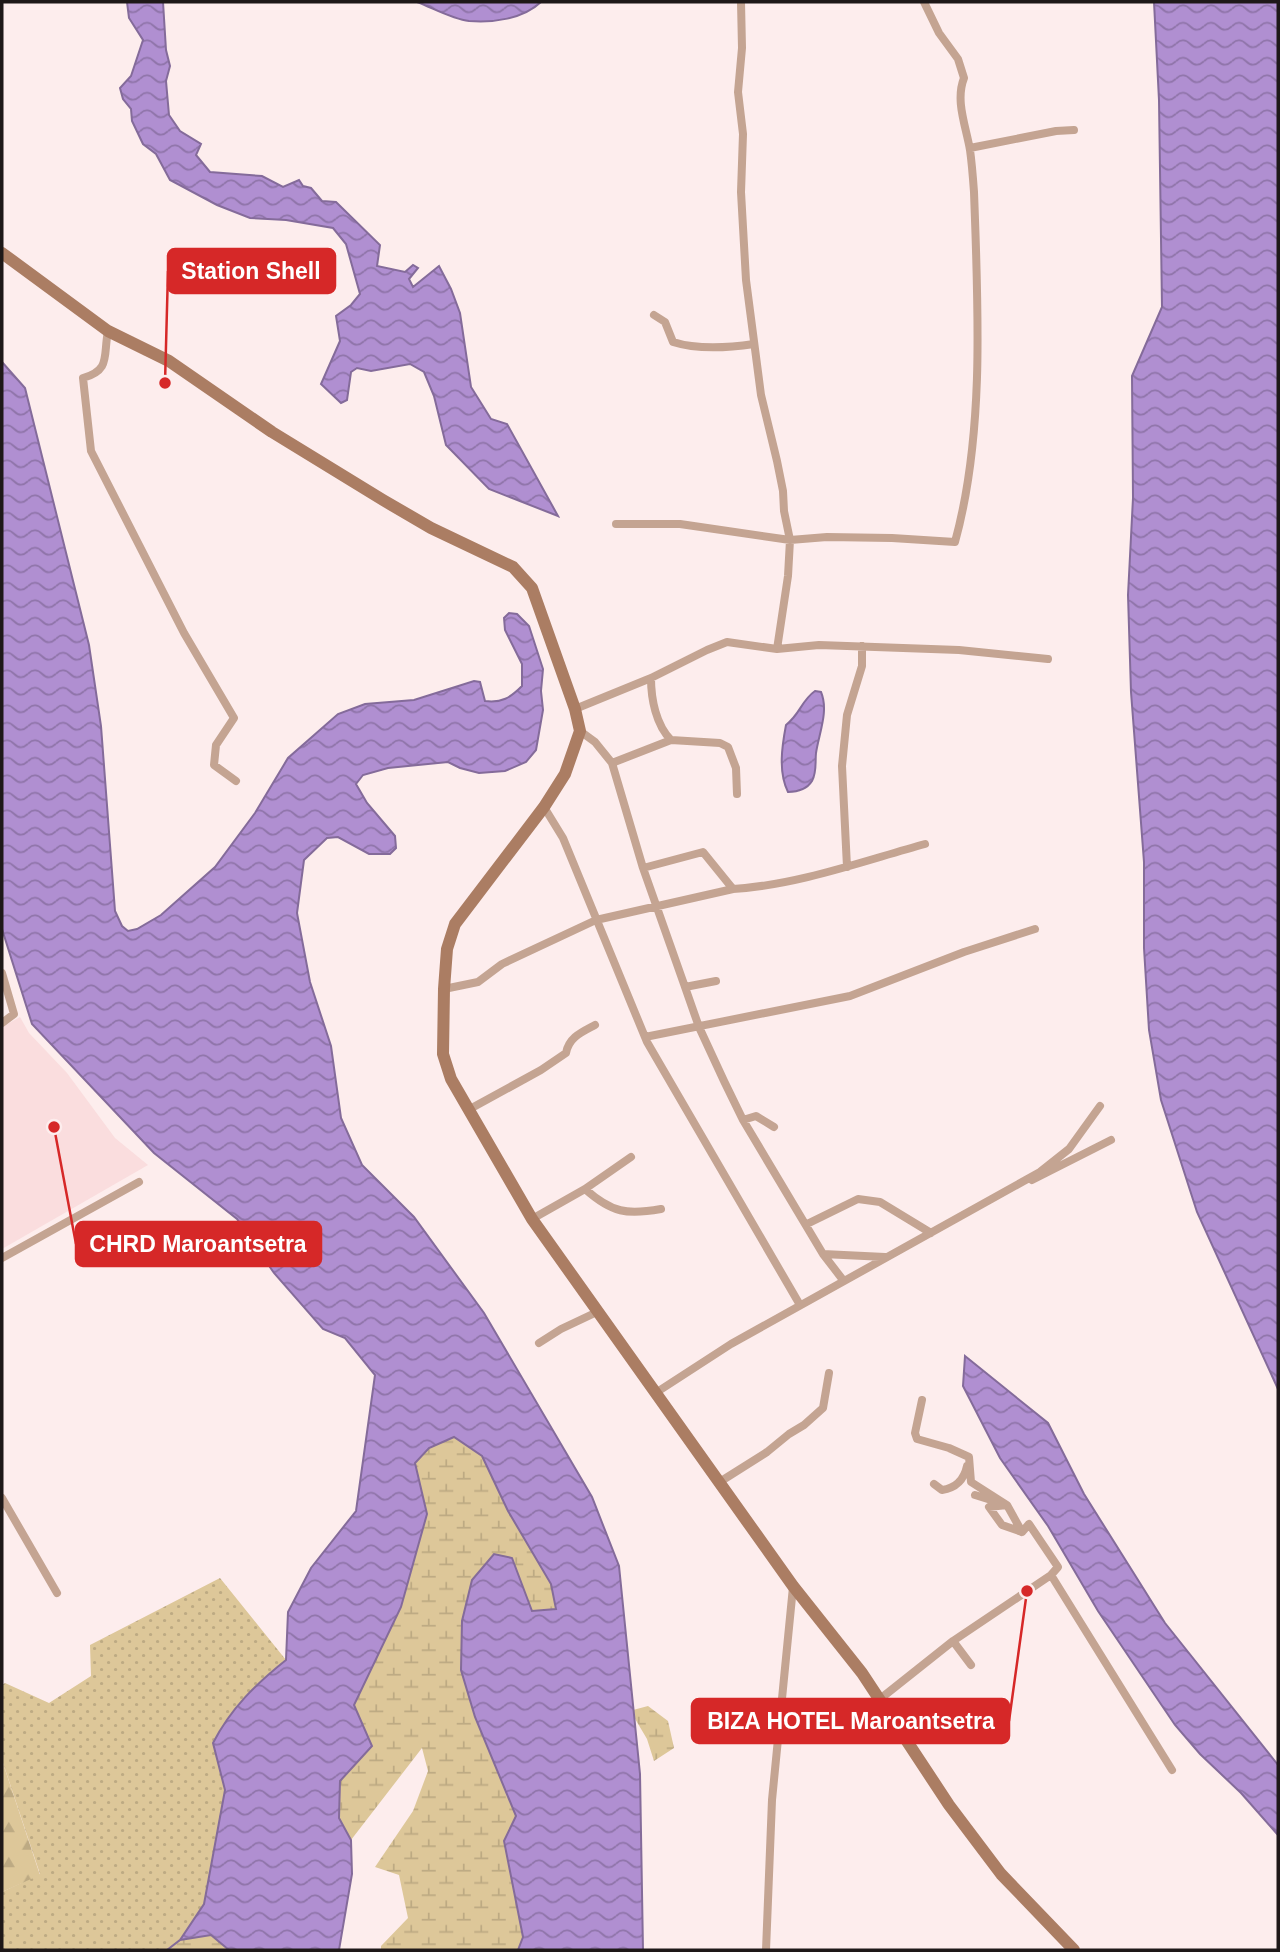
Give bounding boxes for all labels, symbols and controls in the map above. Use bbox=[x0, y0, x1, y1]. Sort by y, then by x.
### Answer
callout: Station Shell bbox=[168, 249, 335, 293]
text: Station Shell bbox=[181, 258, 321, 284]
callout: CHRD Maroantsetra bbox=[76, 1222, 321, 1266]
text: CHRD Maroantsetra bbox=[89, 1231, 307, 1257]
callout: BIZA HOTEL Maroantsetra bbox=[692, 1699, 1009, 1743]
text: BIZA HOTEL Maroantsetra bbox=[707, 1708, 995, 1734]

